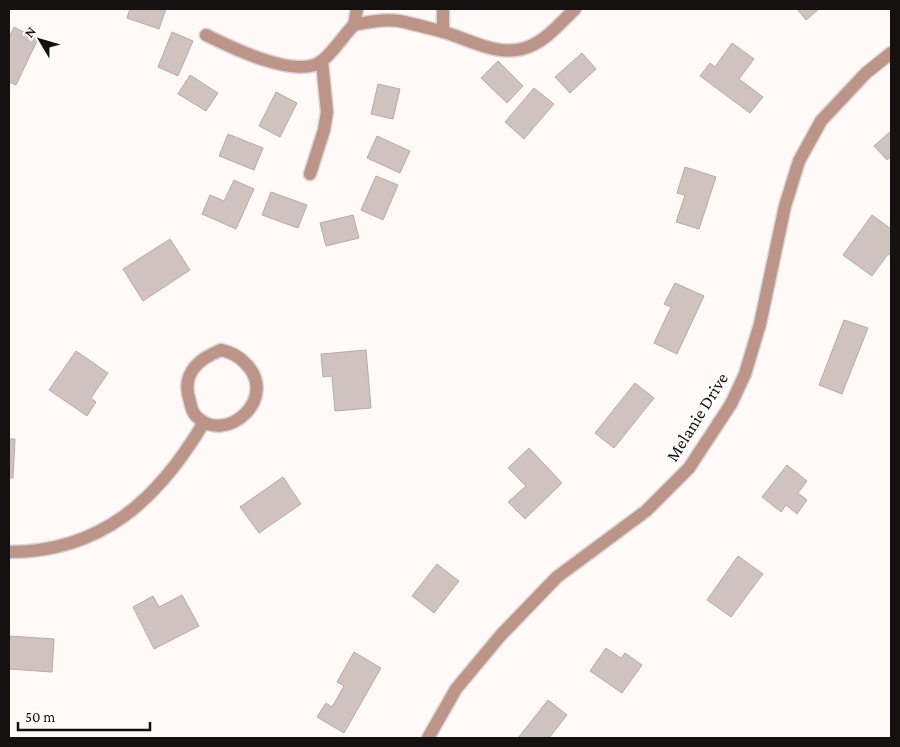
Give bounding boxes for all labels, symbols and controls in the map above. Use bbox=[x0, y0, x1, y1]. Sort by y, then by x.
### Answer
north arrow bbox=[15, 15, 65, 65]
text: N bbox=[21, 23, 39, 41]
street label: Melanie Drive bbox=[662, 369, 732, 465]
scale bar bbox=[18, 700, 150, 732]
text: 50 m bbox=[25, 709, 55, 725]

